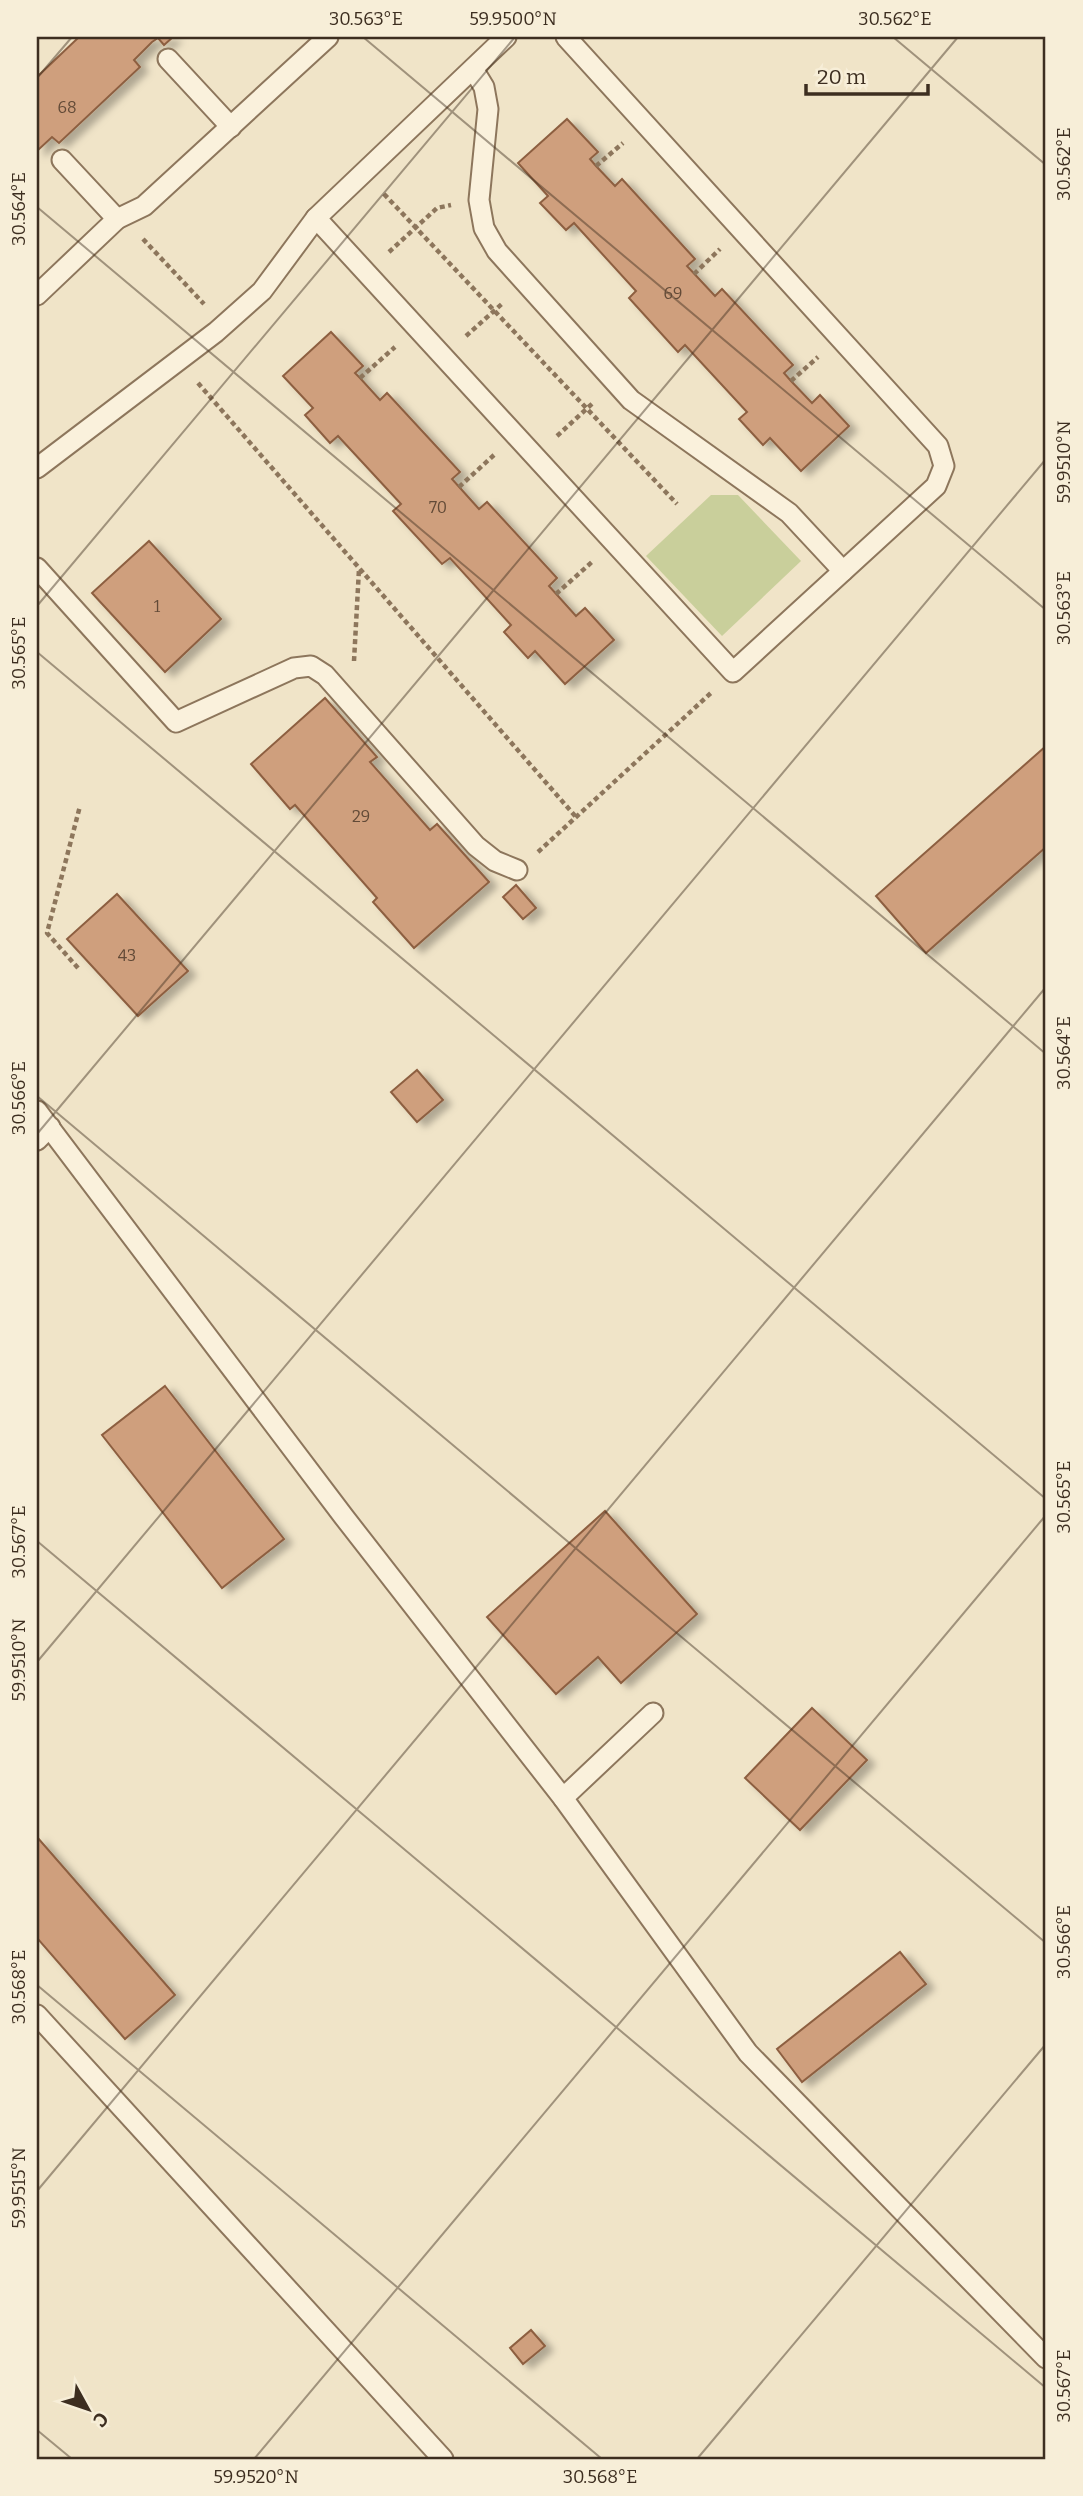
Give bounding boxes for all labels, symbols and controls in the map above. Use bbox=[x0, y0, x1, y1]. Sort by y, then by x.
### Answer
text: 30.563°E bbox=[329, 8, 403, 30]
text: 59.9500°N bbox=[469, 8, 557, 30]
text: 30.562°E bbox=[858, 8, 932, 30]
scale bar bbox=[806, 52, 929, 96]
text: 20 m bbox=[817, 64, 866, 90]
house number: 68 bbox=[57, 98, 77, 117]
text: 30.562°E bbox=[1053, 127, 1075, 201]
text: 30.564°E bbox=[8, 172, 30, 246]
house number: 69 bbox=[664, 284, 682, 303]
text: 59.9510°N bbox=[1053, 420, 1075, 504]
house number: 70 bbox=[429, 498, 447, 517]
text: 30.563°E bbox=[1053, 571, 1075, 645]
house number: 1 bbox=[154, 597, 161, 616]
text: 30.565°E bbox=[8, 617, 30, 689]
house number: 29 bbox=[352, 807, 370, 826]
house number: 43 bbox=[118, 946, 136, 965]
text: 30.564°E bbox=[1053, 1016, 1075, 1090]
text: 30.566°E bbox=[8, 1061, 30, 1135]
text: 30.565°E bbox=[1053, 1461, 1075, 1533]
text: 30.567°E bbox=[8, 1505, 30, 1579]
text: 59.9510°N bbox=[8, 1618, 30, 1702]
text: 30.566°E bbox=[1053, 1905, 1075, 1979]
text: 30.568°E bbox=[8, 1950, 30, 2024]
text: 59.9515°N bbox=[8, 2147, 30, 2229]
text: 30.567°E bbox=[1053, 2349, 1075, 2423]
north arrow bbox=[52, 2374, 122, 2444]
text: С bbox=[88, 2408, 113, 2432]
text: 59.9520°N bbox=[213, 2466, 299, 2488]
text: 30.568°E bbox=[563, 2466, 637, 2488]

